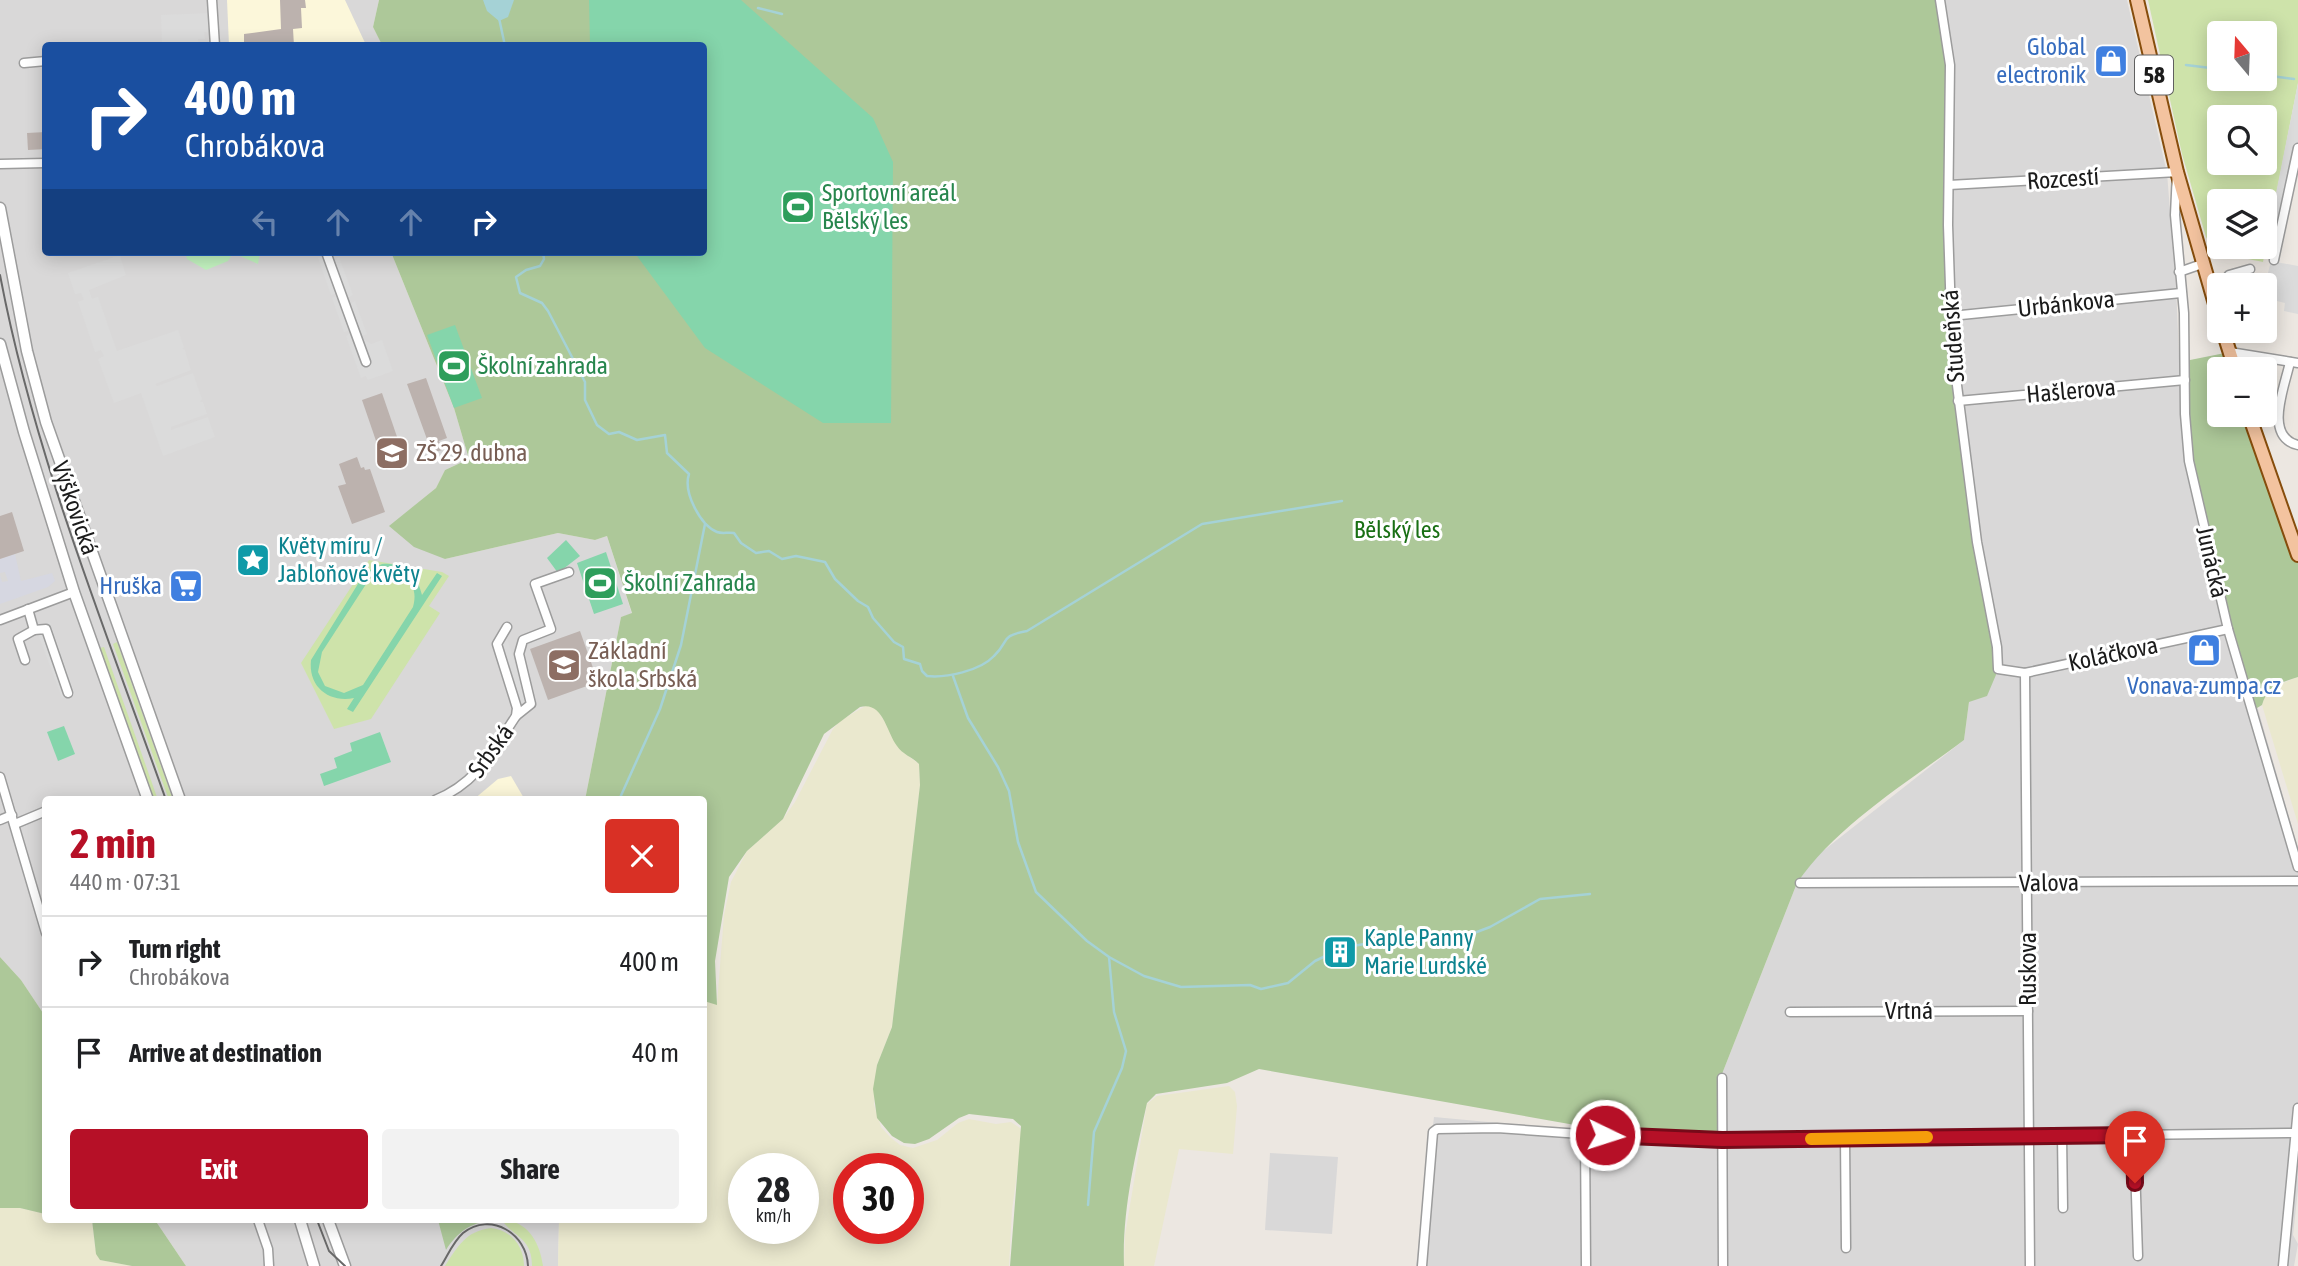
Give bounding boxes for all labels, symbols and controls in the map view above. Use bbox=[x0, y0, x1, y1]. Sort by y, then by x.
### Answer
north arrow bbox=[2207, 21, 2277, 91]
map controls bbox=[2207, 21, 2277, 427]
place label: Global electronik bbox=[1996, 33, 2087, 88]
shop icon: Global electronik bbox=[2092, 42, 2130, 80]
road number: 58 bbox=[2135, 55, 2173, 94]
text: 400 m bbox=[185, 69, 296, 125]
icon: right bbox=[70, 70, 161, 161]
button: search bbox=[2207, 105, 2277, 175]
text: Chrobákova bbox=[185, 127, 325, 164]
street label: Rozcestí bbox=[2026, 163, 2100, 194]
place label: Sportovní areál Bělský les bbox=[822, 179, 957, 234]
sports icon: Sportovní areál Bělský les bbox=[779, 188, 817, 226]
button: layers bbox=[2207, 189, 2277, 259]
icon: left bbox=[246, 203, 284, 241]
icon: ahead bbox=[319, 203, 357, 241]
icon: ahead bbox=[392, 203, 430, 241]
icon: right bbox=[465, 203, 503, 241]
button: + bbox=[2207, 273, 2277, 343]
street label: Urbánkova bbox=[2016, 285, 2116, 322]
street label: Studeňská bbox=[1936, 289, 1969, 383]
sports icon: Školní zahrada bbox=[435, 347, 473, 385]
place label: Školní zahrada bbox=[478, 352, 608, 379]
button: − bbox=[2207, 357, 2277, 427]
street label: Hašlerova bbox=[2025, 373, 2117, 408]
school or university icon: ZŠ 29. dubna bbox=[373, 434, 411, 472]
place label: ZŠ 29. dubna bbox=[416, 439, 527, 466]
street label: Výškovická bbox=[47, 457, 104, 558]
park label: Bělský les bbox=[1354, 516, 1440, 543]
street label: Junácká bbox=[2191, 523, 2234, 600]
place label: Květy míru / Jabloňové květy bbox=[278, 532, 420, 587]
place icon: Květy míru / Jabloňové květy bbox=[234, 541, 272, 579]
sports icon: Školní Zahrada bbox=[581, 564, 619, 602]
supermarket icon: Hruška bbox=[167, 567, 205, 605]
place label: Školní Zahrada bbox=[624, 569, 756, 596]
place label: Hruška bbox=[99, 572, 162, 599]
street label: Koláčkova bbox=[2066, 631, 2160, 676]
shop icon: Vonava-zumpa.cz bbox=[2185, 631, 2223, 669]
place label: Základní škola Srbská bbox=[588, 637, 697, 692]
school or university icon: Základní škola Srbská bbox=[545, 646, 583, 684]
place label: Vonava-zumpa.cz bbox=[2127, 672, 2281, 699]
street label: Srbská bbox=[462, 719, 519, 782]
text: 2 min bbox=[70, 819, 156, 867]
button: close bbox=[605, 819, 679, 893]
street label: Valova bbox=[2019, 868, 2079, 897]
text: 440 m · 07:31 bbox=[70, 869, 181, 895]
place label: Kaple Panny Marie Lurdské bbox=[1364, 924, 1487, 979]
street label: Ruskova bbox=[2014, 932, 2041, 1006]
building icon: Kaple Panny Marie Lurdské bbox=[1321, 933, 1359, 971]
text: Turn right bbox=[129, 934, 220, 964]
icon: right bbox=[70, 943, 108, 981]
text: 400 m bbox=[620, 947, 679, 977]
text: Chrobákova bbox=[129, 964, 230, 990]
street label: Vrtná bbox=[1885, 997, 1933, 1024]
icon: arrive bbox=[70, 1034, 108, 1072]
text: Arrive at destination bbox=[129, 1038, 322, 1068]
text: 40 m bbox=[632, 1038, 679, 1068]
position arrow bbox=[1568, 1098, 1642, 1172]
pin bbox=[2105, 1111, 2165, 1183]
icon: arrive bbox=[2116, 1122, 2154, 1160]
button: Exit bbox=[70, 1129, 368, 1209]
button: Share bbox=[382, 1129, 679, 1209]
speed limit sign: 30 bbox=[833, 1153, 924, 1244]
text: 28 bbox=[757, 1169, 790, 1209]
text: km/h bbox=[756, 1205, 791, 1226]

